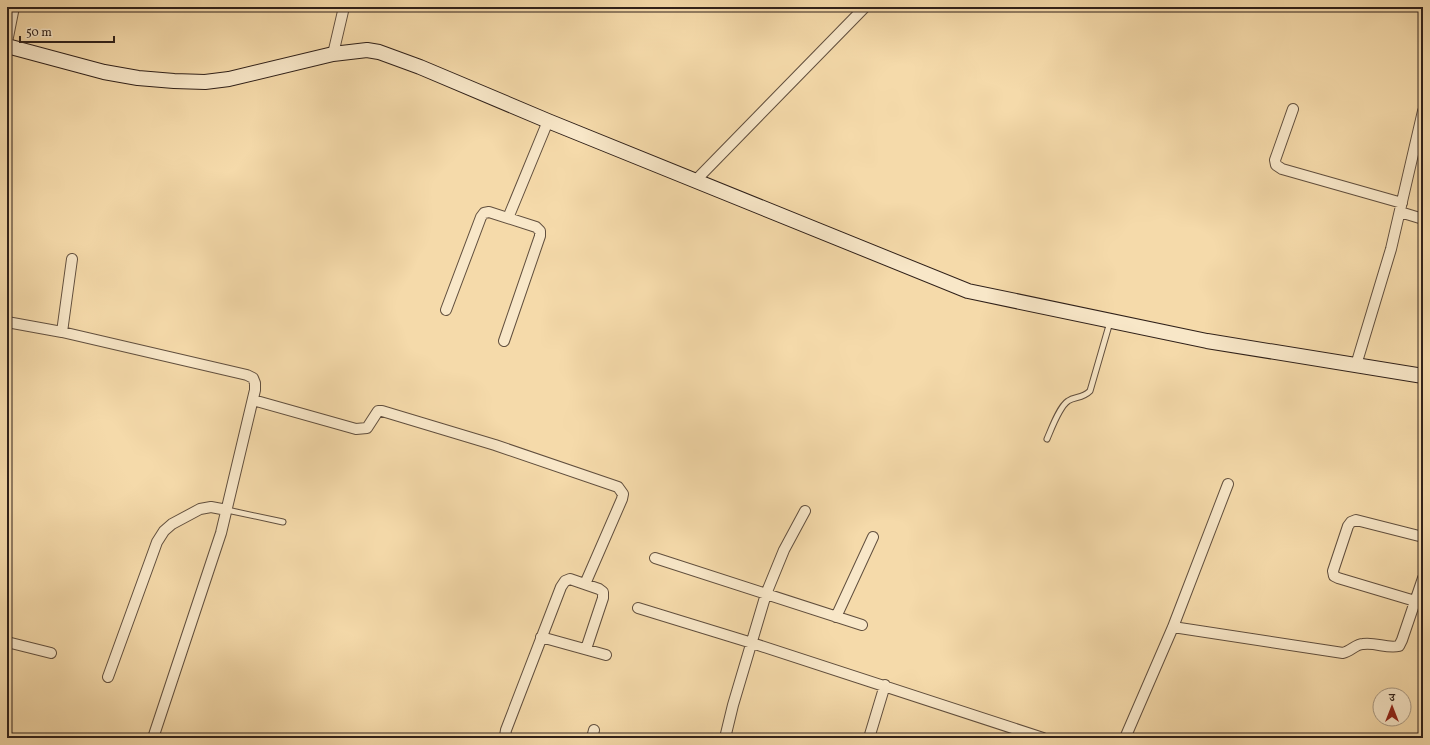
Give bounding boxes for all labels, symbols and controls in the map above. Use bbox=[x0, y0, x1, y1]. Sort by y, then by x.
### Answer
scale bar bbox=[20, 18, 114, 44]
text: 50 m bbox=[26, 25, 52, 41]
north arrow bbox=[1372, 687, 1412, 727]
text: उ bbox=[1388, 691, 1396, 706]

